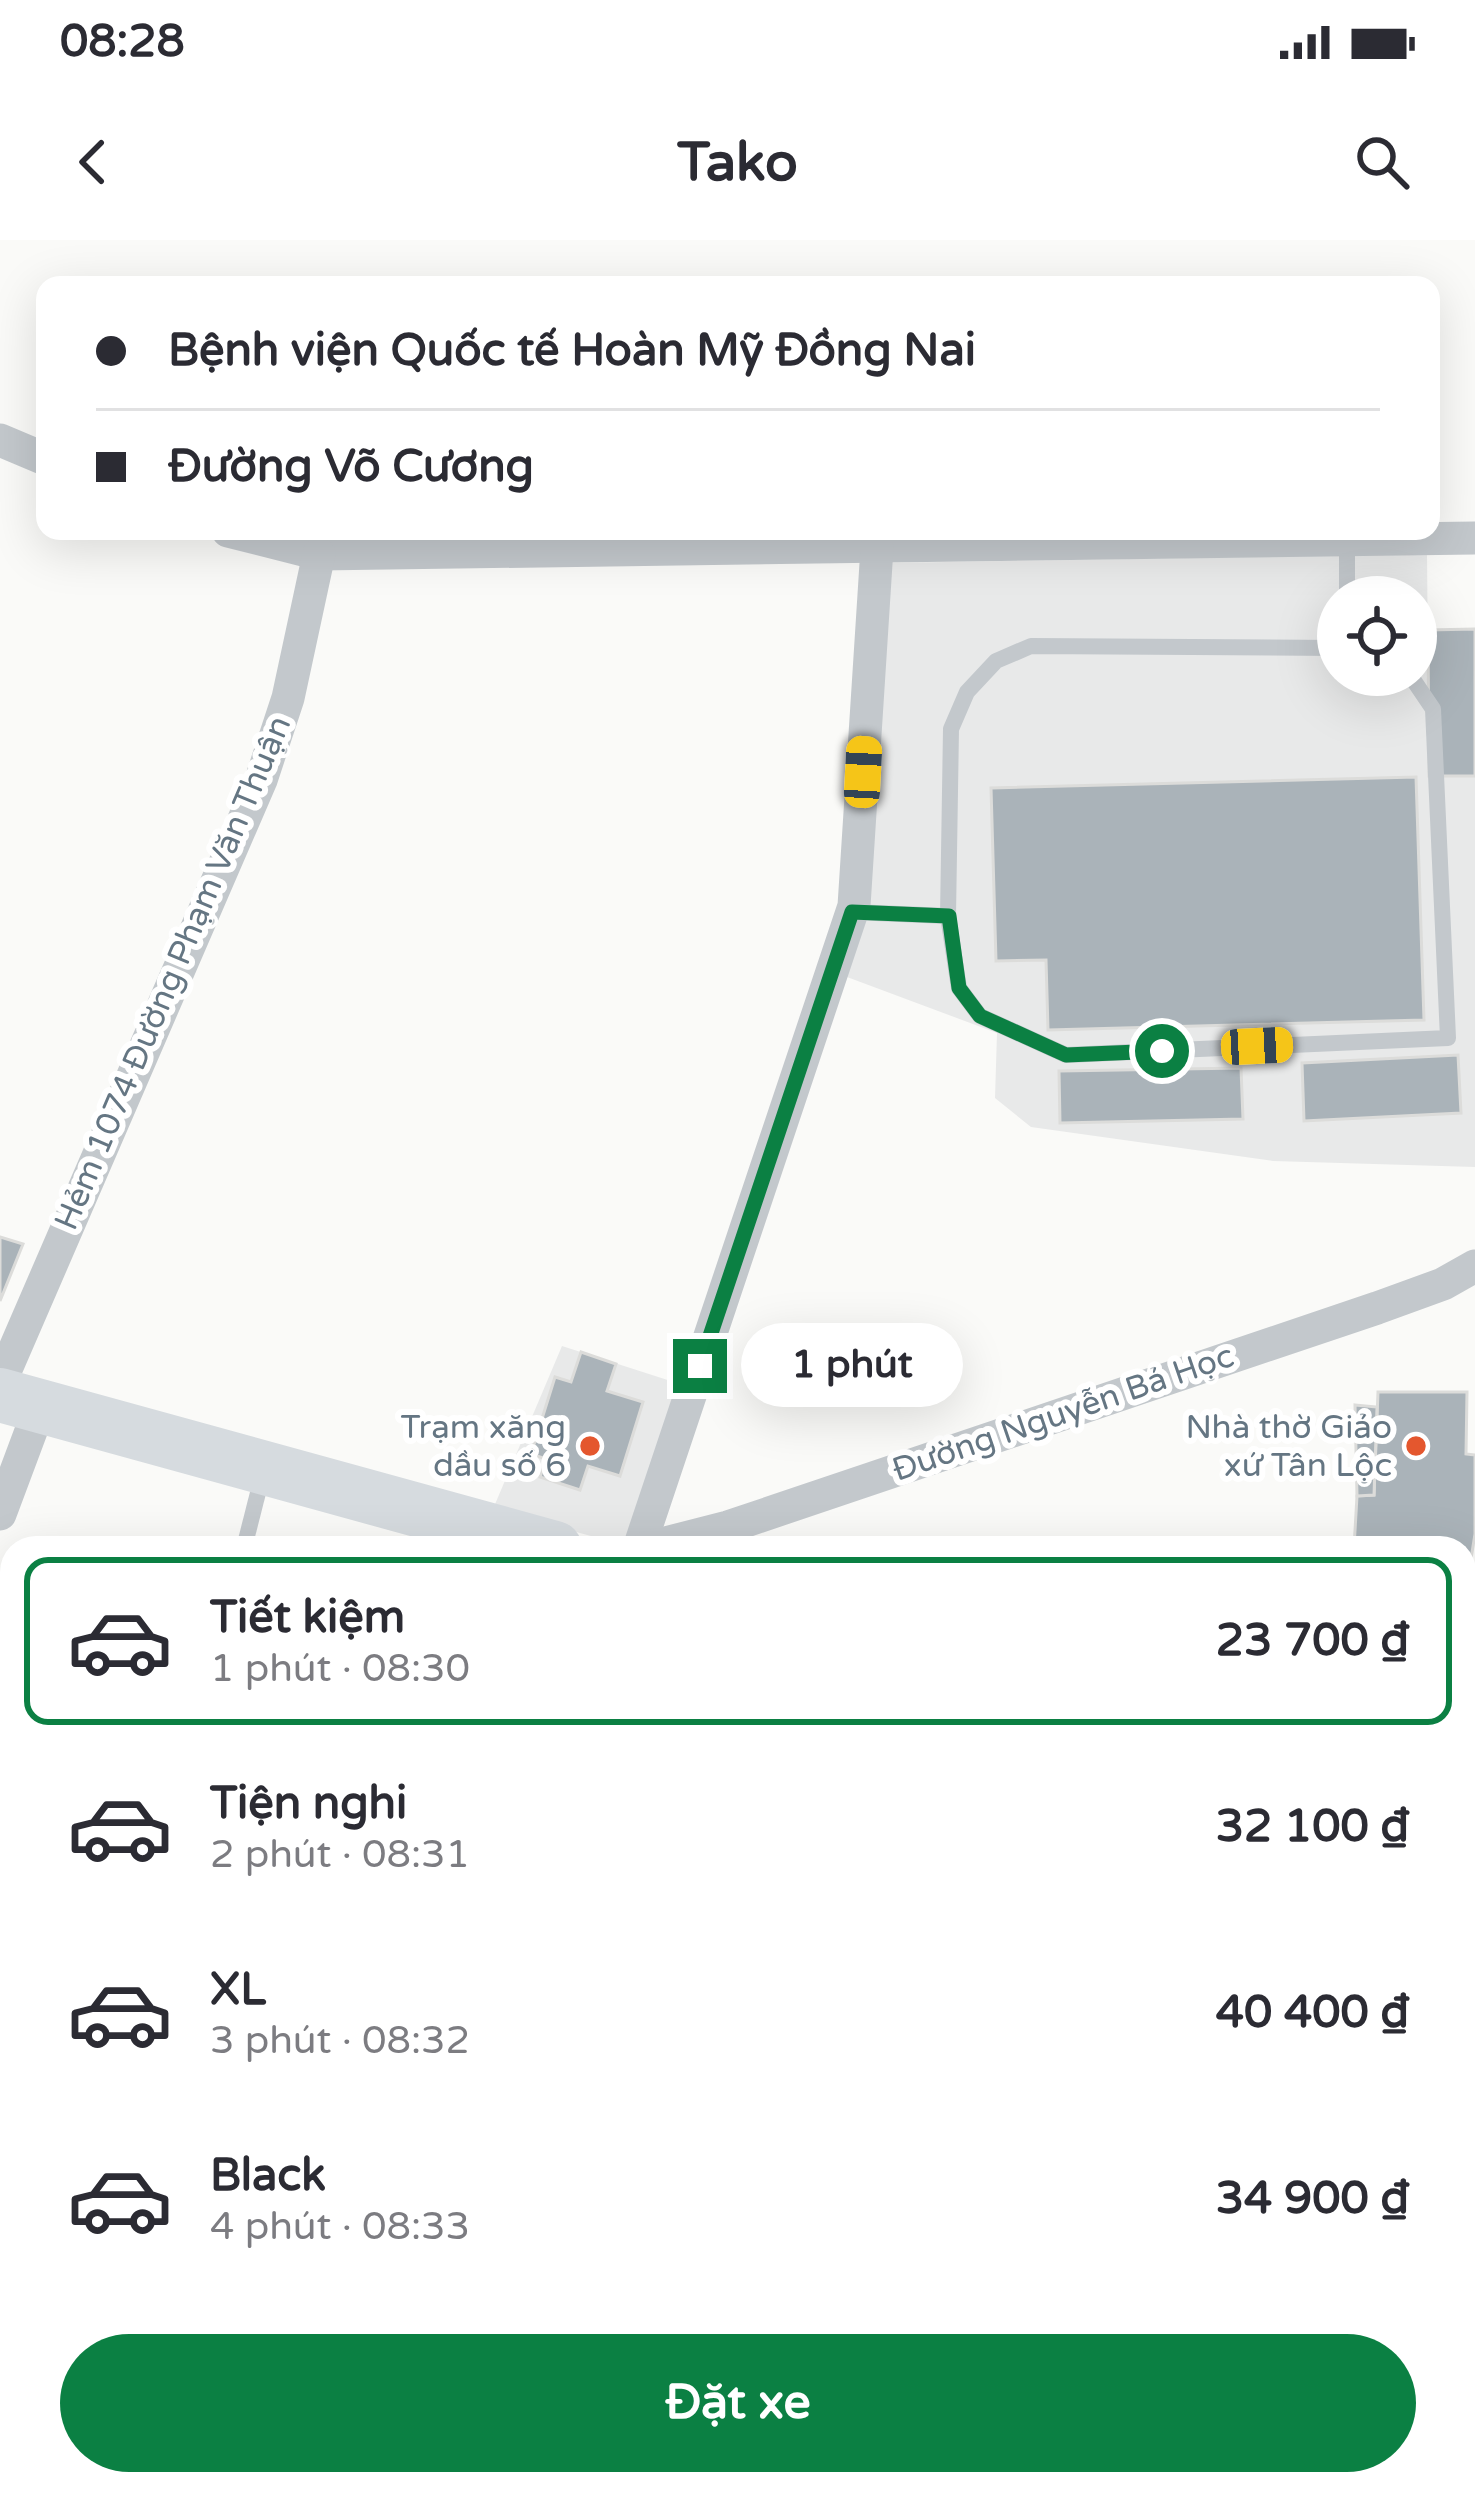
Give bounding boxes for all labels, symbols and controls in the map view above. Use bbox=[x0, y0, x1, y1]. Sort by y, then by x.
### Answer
text: 08:28 bbox=[60, 15, 185, 69]
icon: back bbox=[60, 129, 126, 195]
icon: search bbox=[1349, 129, 1415, 195]
text: Tako bbox=[677, 130, 798, 195]
text: Bệnh viện Quốc tế Hoàn Mỹ Đồng Nai bbox=[168, 324, 976, 378]
text: Đường Võ Cương bbox=[168, 440, 534, 494]
map controls bbox=[1317, 576, 1437, 696]
button: locate bbox=[1317, 576, 1437, 696]
street label: Hẻm 1074 Đường Phạm Văn Thuận bbox=[47, 710, 299, 1236]
car bbox=[843, 735, 883, 809]
route start bbox=[1135, 1024, 1189, 1078]
car bbox=[1220, 1026, 1294, 1066]
callout: 1 phút bbox=[742, 1324, 964, 1408]
street label: Đường Nguyễn Bá Học bbox=[887, 1336, 1239, 1490]
route end bbox=[673, 1339, 727, 1393]
text: 1 phút bbox=[791, 1341, 913, 1388]
place label: Trạm xăng dầu số 6 bbox=[401, 1408, 566, 1485]
place label: Nhà thờ Giáo xứ Tân Lộc bbox=[1185, 1408, 1392, 1485]
marker: Trạm xăng dầu số 6 bbox=[577, 1433, 603, 1459]
marker: Nhà thờ Giáo xứ Tân Lộc bbox=[1403, 1433, 1429, 1459]
icon: car bbox=[66, 1587, 174, 1695]
text: Tiết kiệm bbox=[210, 1591, 405, 1645]
text: 23 700 ₫ bbox=[1216, 1614, 1410, 1668]
text: 1 phút · 08:30 bbox=[210, 1645, 470, 1692]
icon: car bbox=[66, 1773, 174, 1881]
text: Tiện nghi bbox=[210, 1777, 407, 1831]
text: 32 100 ₫ bbox=[1216, 1800, 1410, 1854]
text: 2 phút · 08:31 bbox=[210, 1831, 470, 1878]
icon: car bbox=[66, 1959, 174, 2067]
text: XL bbox=[210, 1963, 266, 2017]
text: 40 400 ₫ bbox=[1216, 1986, 1410, 2040]
text: 3 phút · 08:32 bbox=[210, 2017, 470, 2064]
icon: car bbox=[66, 2145, 174, 2253]
text: Black bbox=[210, 2149, 326, 2203]
text: 34 900 ₫ bbox=[1216, 2172, 1410, 2226]
text: 4 phút · 08:33 bbox=[210, 2203, 470, 2250]
button: Đặt xe bbox=[60, 2334, 1416, 2472]

